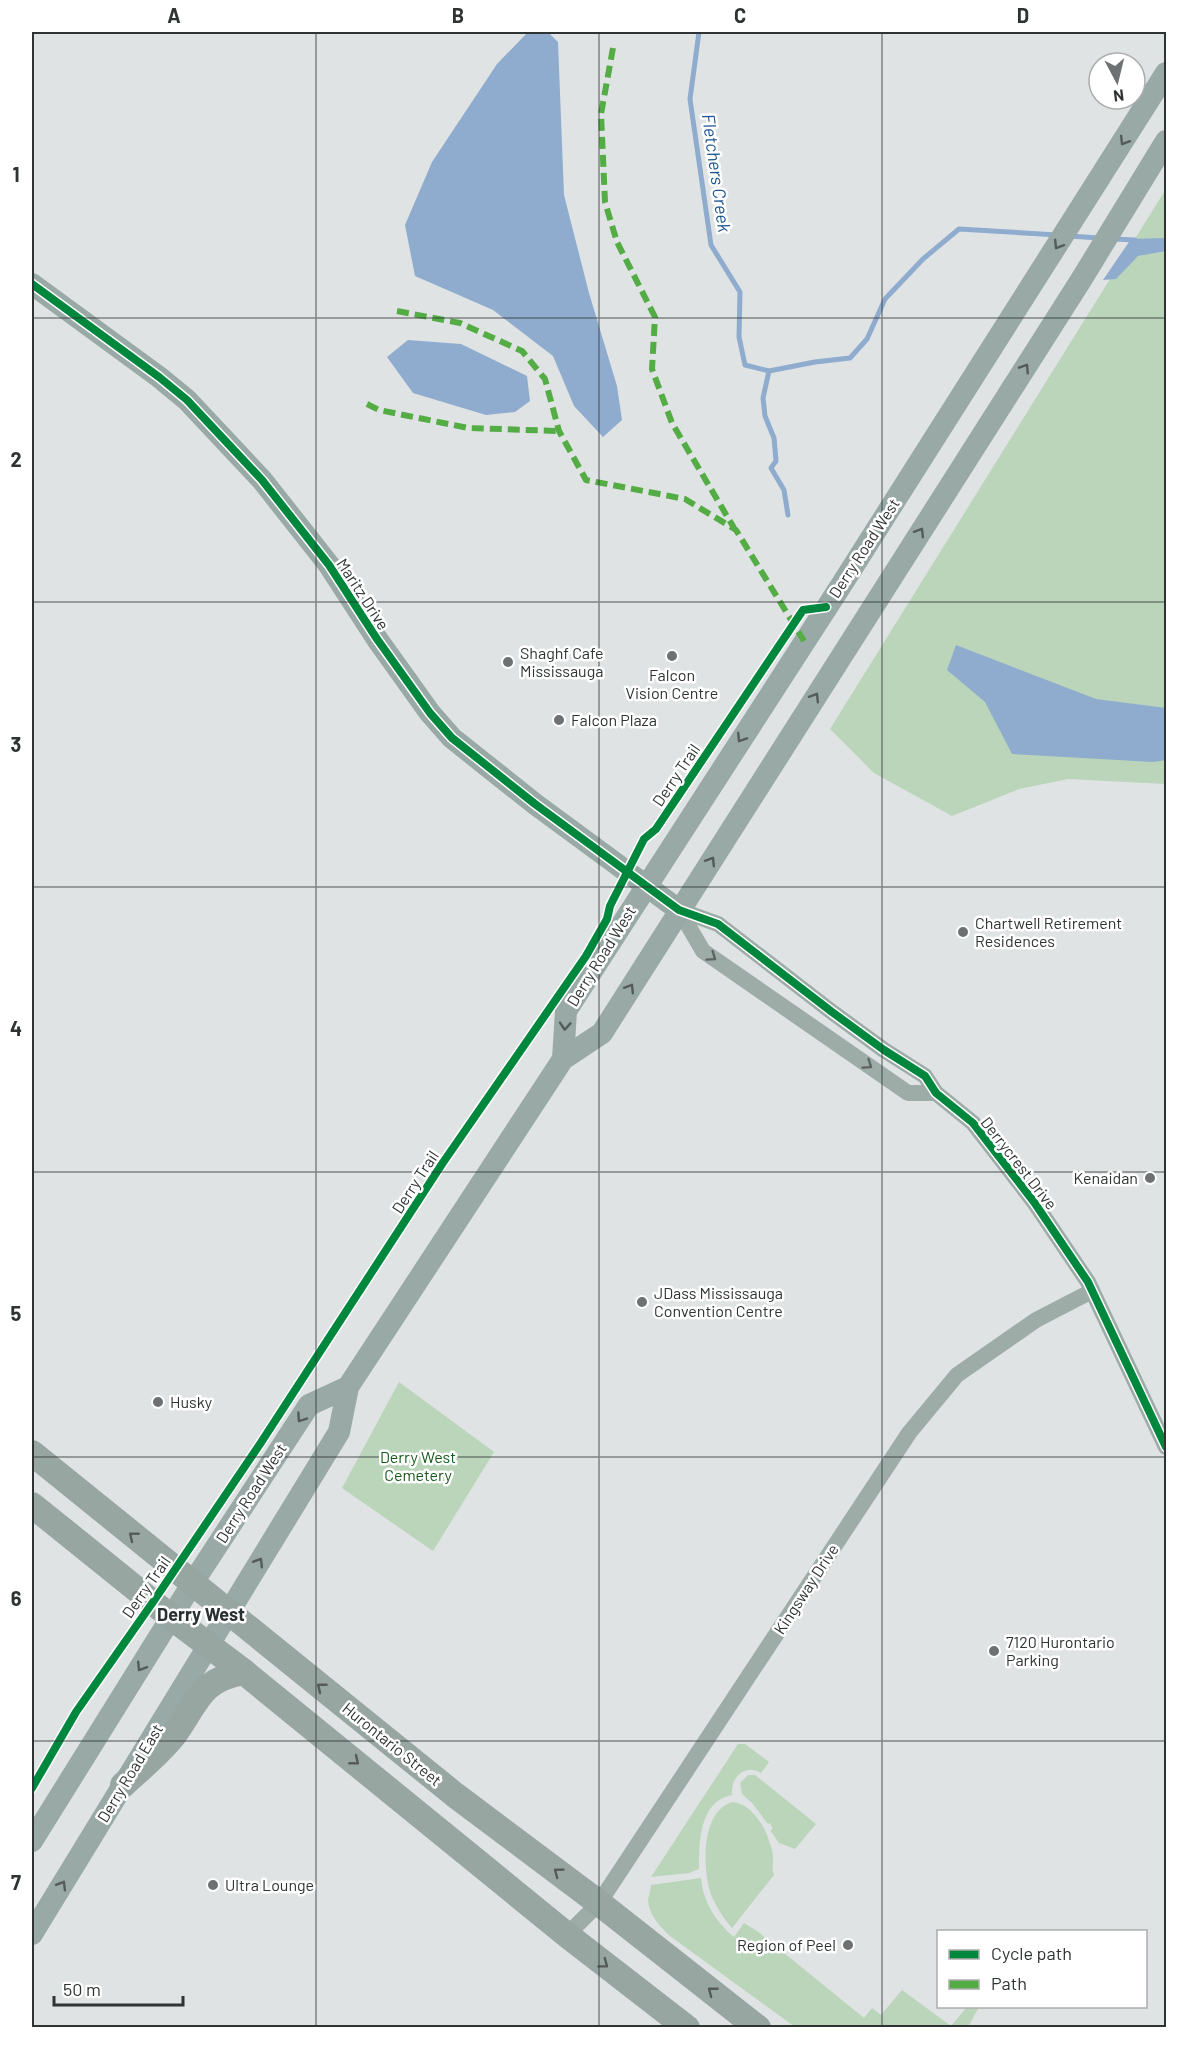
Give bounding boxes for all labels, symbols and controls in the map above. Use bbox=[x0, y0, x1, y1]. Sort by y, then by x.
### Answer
text: A bbox=[167, 3, 181, 27]
text: B bbox=[452, 3, 464, 27]
text: C bbox=[734, 3, 746, 27]
text: D bbox=[1017, 3, 1029, 27]
north arrow bbox=[1087, 51, 1147, 111]
text: N bbox=[1112, 86, 1125, 106]
water label: Fletchers Creek bbox=[698, 112, 736, 234]
one-way arrow bbox=[1120, 134, 1131, 145]
text: 1 bbox=[12, 162, 20, 186]
one-way arrow bbox=[1053, 239, 1065, 249]
one-way arrow bbox=[1018, 364, 1029, 375]
text: 2 bbox=[10, 447, 22, 471]
street label: Derry Road West bbox=[824, 494, 903, 601]
one-way arrow bbox=[912, 528, 924, 538]
street label: Maritz Drive bbox=[333, 554, 394, 633]
place label: Shaghf Cafe Mississauga bbox=[520, 643, 603, 680]
marker: Falcon Vision Centre bbox=[665, 649, 679, 663]
marker: Shaghf Cafe Mississauga bbox=[501, 655, 515, 669]
place label: Falcon Vision Centre bbox=[626, 665, 718, 702]
one-way arrow bbox=[808, 693, 820, 703]
place label: Falcon Plaza bbox=[571, 710, 657, 729]
marker: Falcon Plaza bbox=[552, 713, 566, 727]
one-way arrow bbox=[737, 731, 748, 742]
text: 3 bbox=[11, 732, 21, 756]
street label: Derry Trail bbox=[648, 740, 703, 809]
one-way arrow bbox=[703, 857, 715, 867]
street label: Derry Road West bbox=[562, 902, 639, 1009]
place label: Chartwell Retirement Residences bbox=[975, 913, 1122, 950]
marker: Chartwell Retirement Residences bbox=[956, 925, 970, 939]
one-way arrow bbox=[706, 950, 717, 961]
one-way arrow bbox=[623, 984, 635, 994]
text: 4 bbox=[10, 1016, 22, 1040]
one-way arrow bbox=[559, 1022, 572, 1031]
one-way arrow bbox=[861, 1058, 872, 1069]
street label: Derrycrest Drive bbox=[977, 1113, 1061, 1213]
street label: Derry Trail bbox=[387, 1147, 442, 1217]
place label: Kenaidan bbox=[1074, 1168, 1138, 1187]
marker: Kenaidan bbox=[1143, 1171, 1157, 1185]
place label: JDass Mississauga Convention Centre bbox=[654, 1283, 783, 1320]
marker: JDass Mississauga Convention Centre bbox=[635, 1295, 649, 1309]
text: 5 bbox=[11, 1301, 22, 1325]
place label: Husky bbox=[170, 1392, 213, 1411]
marker: Husky bbox=[151, 1395, 165, 1409]
one-way arrow bbox=[297, 1411, 308, 1422]
street label: Derry Road West bbox=[211, 1439, 290, 1546]
park label: Derry West Cemetery bbox=[380, 1447, 456, 1484]
one-way arrow bbox=[129, 1532, 140, 1543]
street label: Kingsway Drive bbox=[769, 1540, 842, 1637]
street label: Derry Trail bbox=[117, 1552, 174, 1621]
one-way arrow bbox=[251, 1558, 263, 1568]
text: 6 bbox=[11, 1586, 22, 1610]
district label: Derry West bbox=[157, 1603, 245, 1625]
place label: 7120 Hurontario Parking bbox=[1006, 1632, 1115, 1669]
marker: 7120 Hurontario Parking bbox=[987, 1644, 1001, 1658]
one-way arrow bbox=[136, 1661, 148, 1671]
one-way arrow bbox=[317, 1684, 328, 1695]
street label: Hurontario Street bbox=[339, 1698, 446, 1789]
street label: Derry Road East bbox=[93, 1720, 166, 1825]
one-way arrow bbox=[348, 1754, 359, 1765]
one-way arrow bbox=[553, 1868, 564, 1879]
text: 7 bbox=[11, 1870, 21, 1894]
place label: Ultra Lounge bbox=[225, 1875, 314, 1894]
marker: Ultra Lounge bbox=[206, 1878, 220, 1892]
one-way arrow bbox=[55, 1881, 67, 1891]
legend bbox=[937, 1930, 1147, 2008]
place label: Region of Peel bbox=[737, 1935, 836, 1954]
marker: Region of Peel bbox=[841, 1938, 855, 1952]
text: Cycle path bbox=[991, 1942, 1072, 1964]
one-way arrow bbox=[597, 1956, 608, 1967]
scale bar bbox=[54, 1969, 183, 2007]
text: Path bbox=[991, 1972, 1027, 1994]
text: 50 m bbox=[63, 1978, 101, 2000]
one-way arrow bbox=[708, 1988, 719, 1999]

